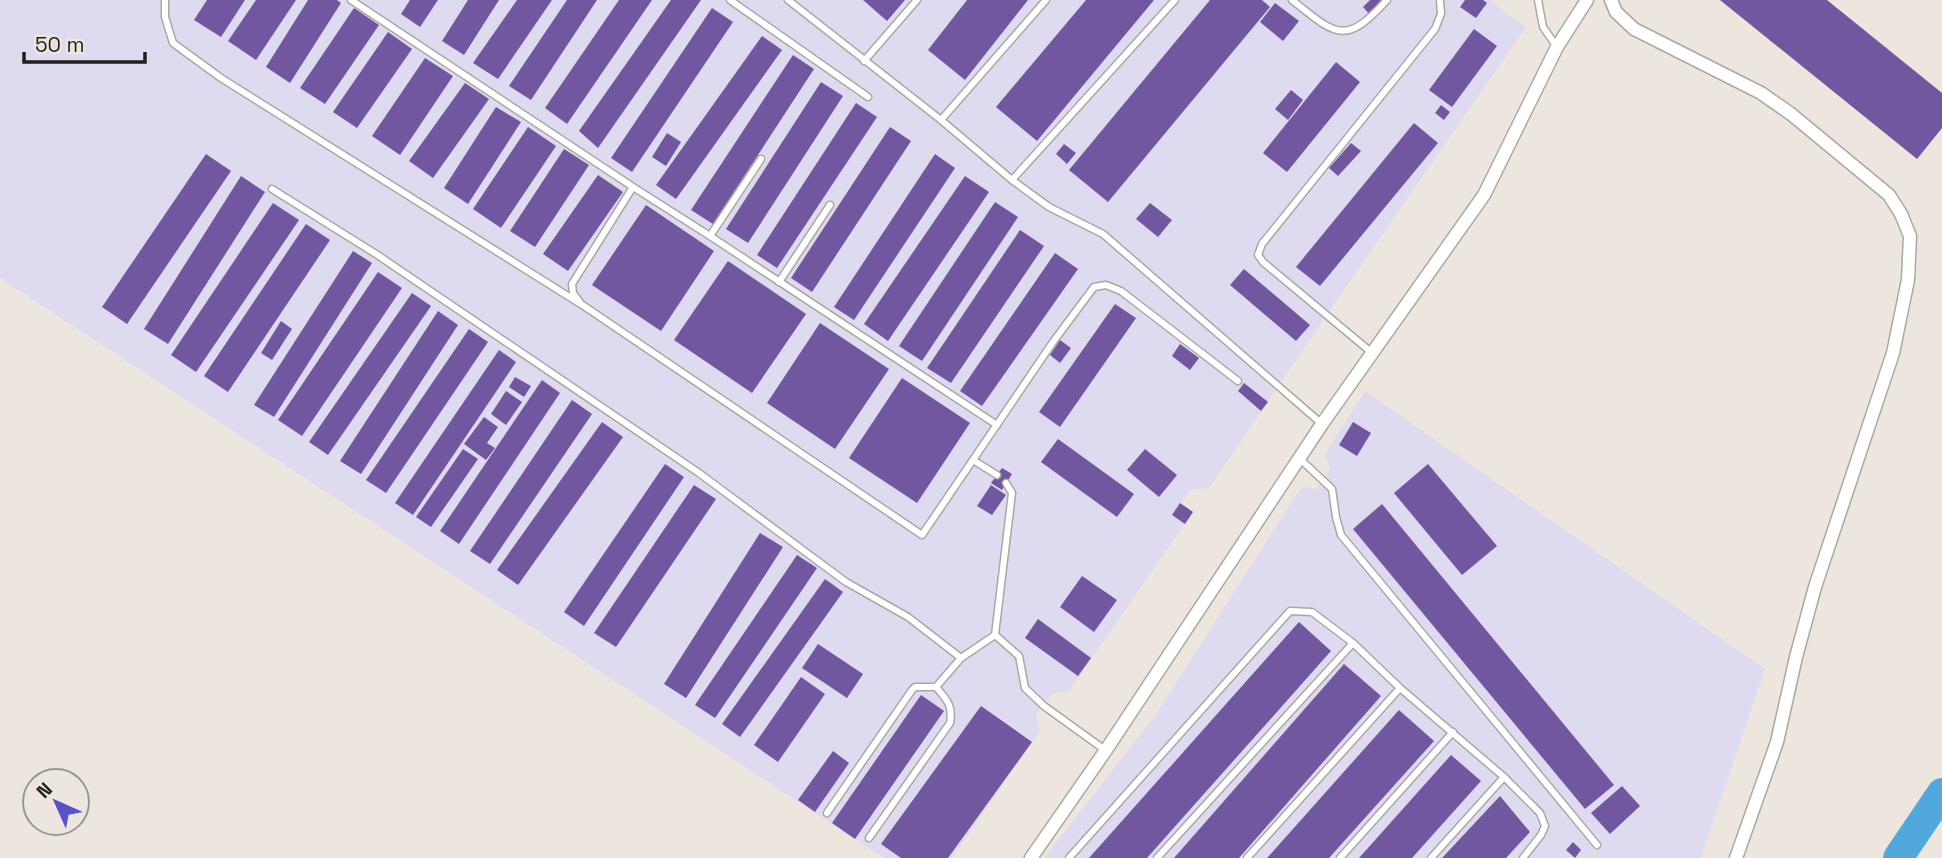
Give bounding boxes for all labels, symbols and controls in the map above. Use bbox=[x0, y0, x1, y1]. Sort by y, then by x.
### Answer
scale bar bbox=[24, 21, 145, 65]
text: 50 m bbox=[35, 31, 85, 58]
north arrow bbox=[21, 767, 91, 837]
text: N bbox=[31, 777, 58, 804]

